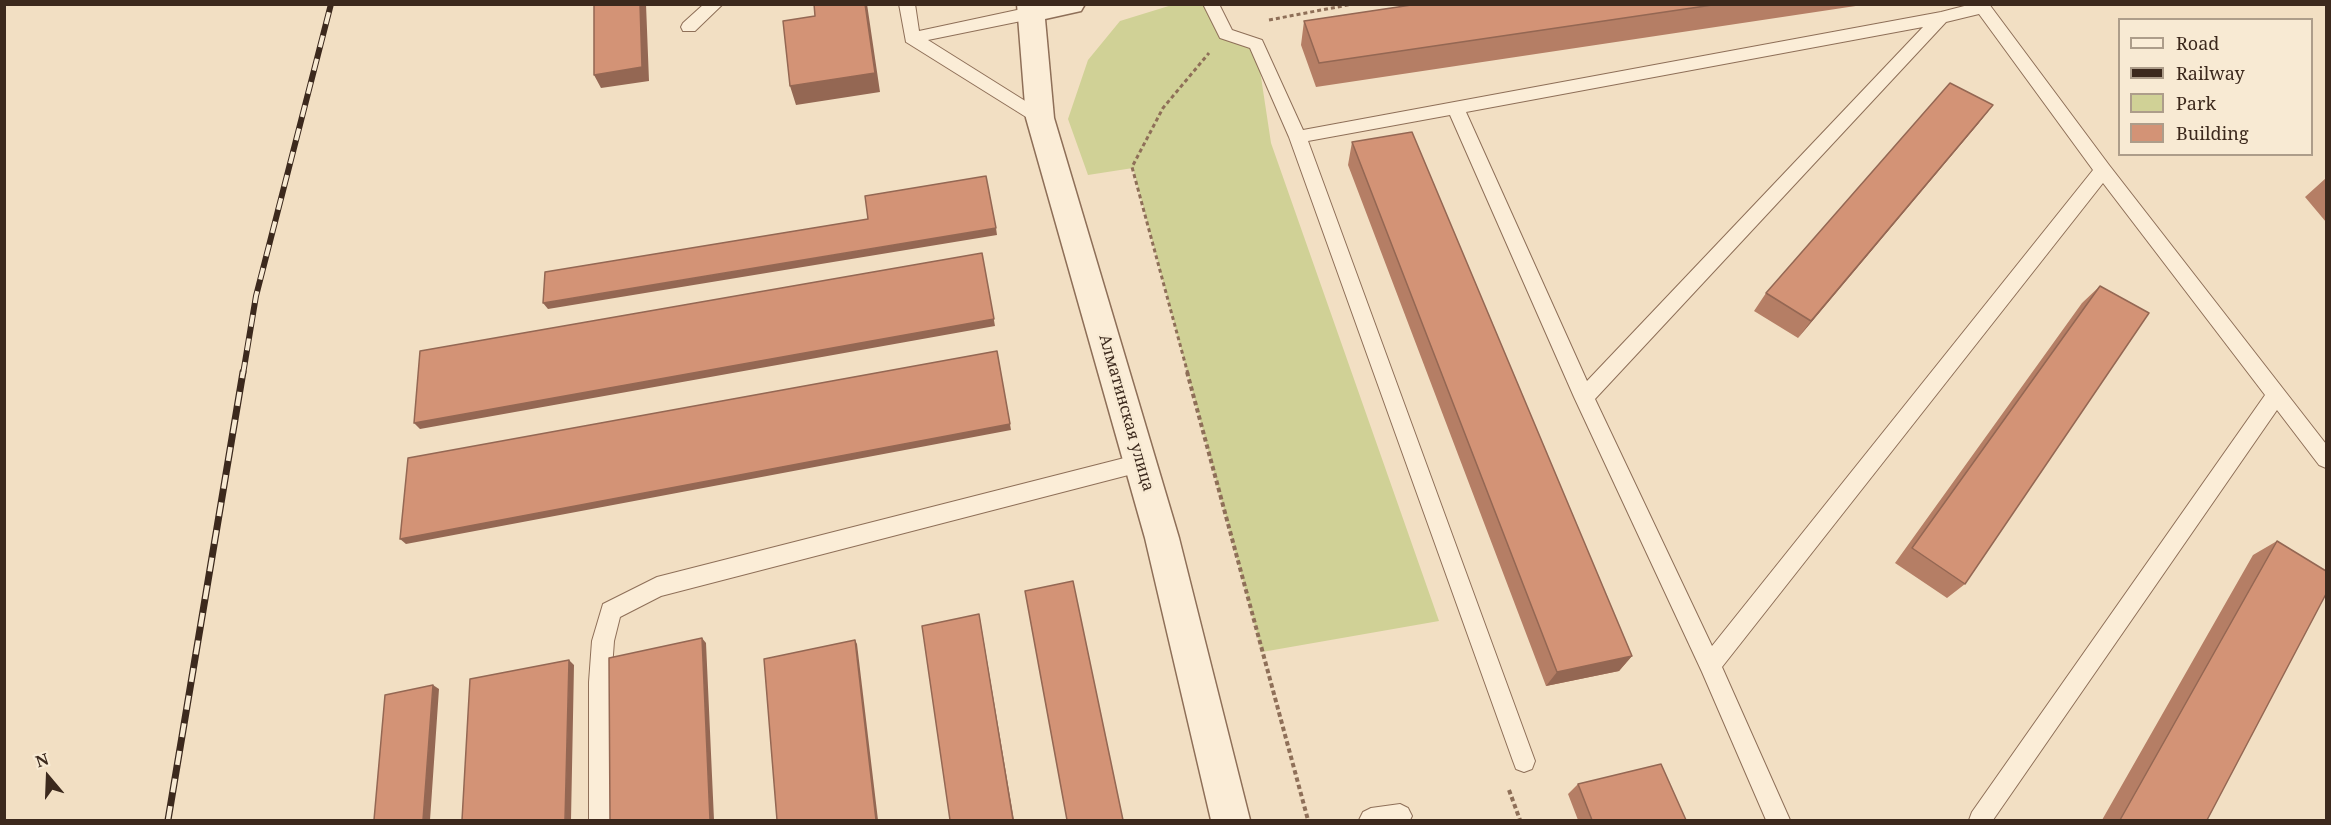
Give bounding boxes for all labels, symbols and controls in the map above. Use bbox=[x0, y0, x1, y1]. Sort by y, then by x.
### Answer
legend bbox=[2118, 18, 2313, 156]
text: Road bbox=[2176, 31, 2219, 55]
text: Railway bbox=[2176, 61, 2245, 85]
text: Park bbox=[2176, 91, 2216, 115]
text: Building bbox=[2176, 121, 2249, 145]
street label: Алматинская улица bbox=[1094, 332, 1158, 494]
north arrow bbox=[18, 747, 78, 807]
text: N bbox=[33, 748, 52, 772]

